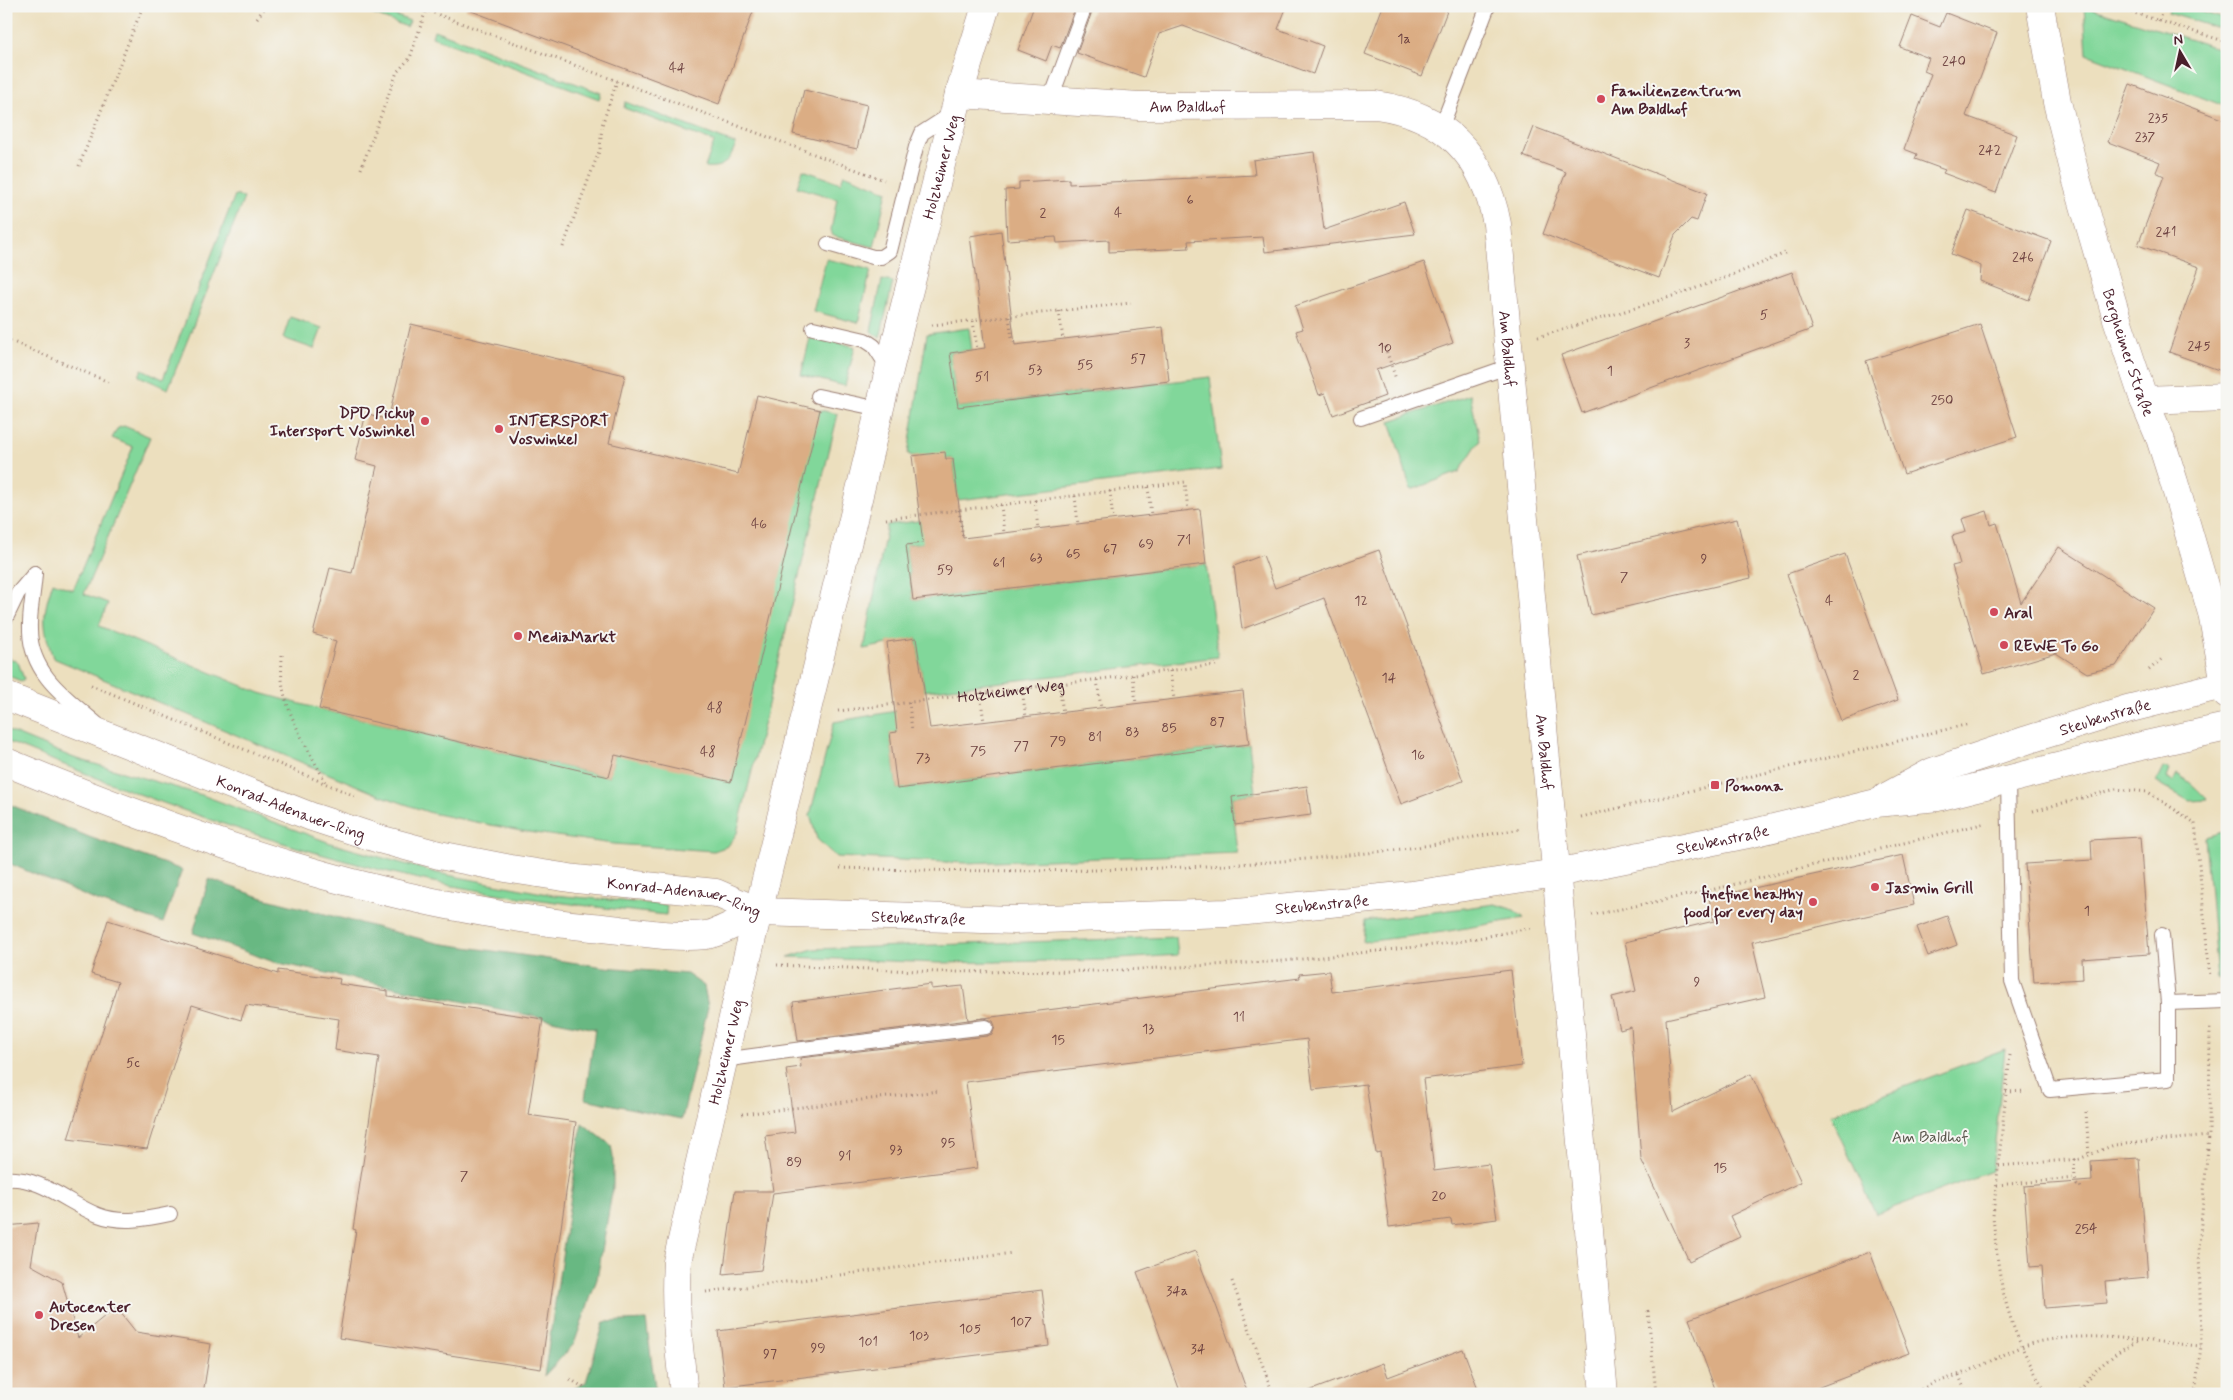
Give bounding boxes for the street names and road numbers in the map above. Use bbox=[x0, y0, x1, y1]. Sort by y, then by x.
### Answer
street label: Am Baldhof bbox=[1149, 97, 1226, 118]
street label: Holzheimer Weg bbox=[918, 112, 965, 222]
street label: Bergheimer Straße bbox=[2097, 287, 2159, 420]
street label: Am Baldhof bbox=[1493, 310, 1521, 388]
street label: Holzheimer Weg bbox=[956, 675, 1066, 708]
street label: Steubenstraße bbox=[2057, 694, 2153, 741]
street label: Am Baldhof bbox=[1530, 713, 1558, 791]
street label: Konrad-Adenauer-Ring bbox=[213, 771, 368, 847]
street label: Steubenstraße bbox=[1674, 820, 1772, 860]
street label: Konrad-Adenauer-Ring bbox=[606, 873, 764, 924]
street label: Steubenstraße bbox=[1274, 890, 1370, 920]
street label: Steubenstraße bbox=[871, 907, 966, 930]
street label: Holzheimer Weg bbox=[704, 997, 749, 1107]

